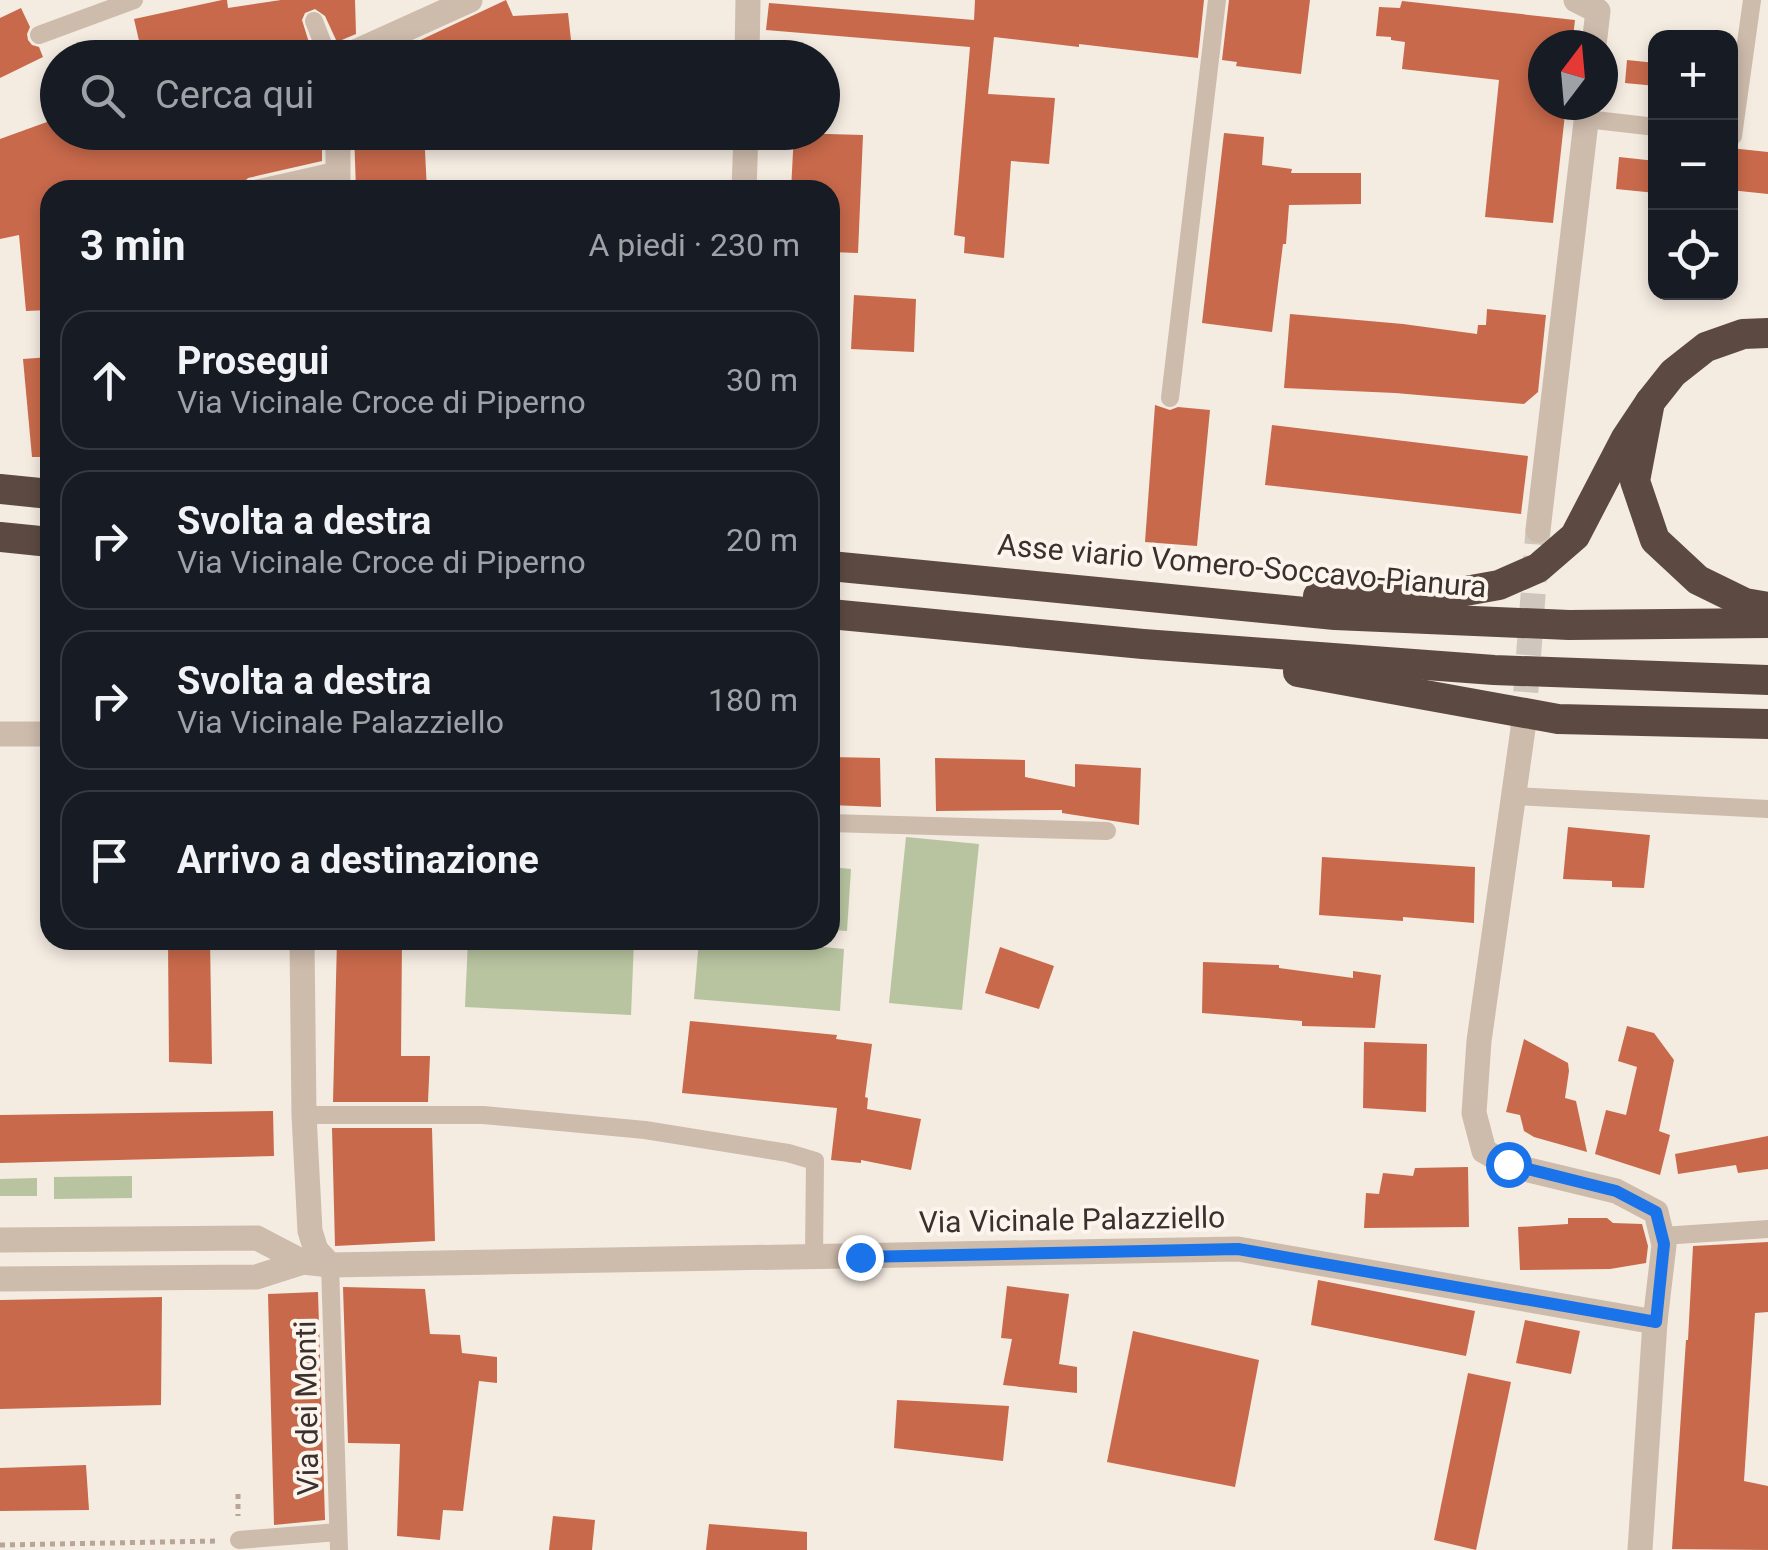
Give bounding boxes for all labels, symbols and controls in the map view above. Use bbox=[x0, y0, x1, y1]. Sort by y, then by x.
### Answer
north arrow bbox=[1528, 30, 1618, 120]
map controls bbox=[1648, 30, 1738, 300]
button: + bbox=[1648, 30, 1738, 120]
search box bbox=[40, 40, 840, 150]
icon: search bbox=[75, 68, 130, 123]
text: Cerca qui bbox=[155, 73, 314, 117]
button: − bbox=[1648, 120, 1738, 210]
button: locate bbox=[1648, 210, 1738, 300]
text: 3 min bbox=[80, 221, 186, 270]
text: A piedi · 230 m bbox=[588, 226, 800, 264]
text: Prosegui bbox=[177, 339, 329, 383]
icon: ahead bbox=[82, 353, 137, 408]
text: 30 m bbox=[726, 361, 798, 399]
text: Via Vicinale Croce di Piperno bbox=[177, 383, 586, 421]
text: Svolta a destra bbox=[177, 499, 431, 543]
icon: right bbox=[82, 513, 137, 568]
text: 20 m bbox=[726, 521, 798, 559]
street label: Asse viario Vomero-Soccavo-Pianura bbox=[996, 527, 1488, 604]
text: Via Vicinale Croce di Piperno bbox=[177, 543, 586, 581]
text: Svolta a destra bbox=[177, 659, 431, 703]
icon: right bbox=[82, 673, 137, 728]
text: 180 m bbox=[708, 681, 798, 719]
text: Via Vicinale Palazziello bbox=[177, 703, 504, 741]
icon: arrive bbox=[82, 833, 137, 888]
text: Arrivo a destinazione bbox=[177, 838, 539, 882]
route start bbox=[1486, 1142, 1532, 1188]
street label: Via Vicinale Palazziello bbox=[918, 1199, 1225, 1240]
route end bbox=[838, 1235, 884, 1281]
street label: Via dei Monti bbox=[287, 1320, 326, 1496]

